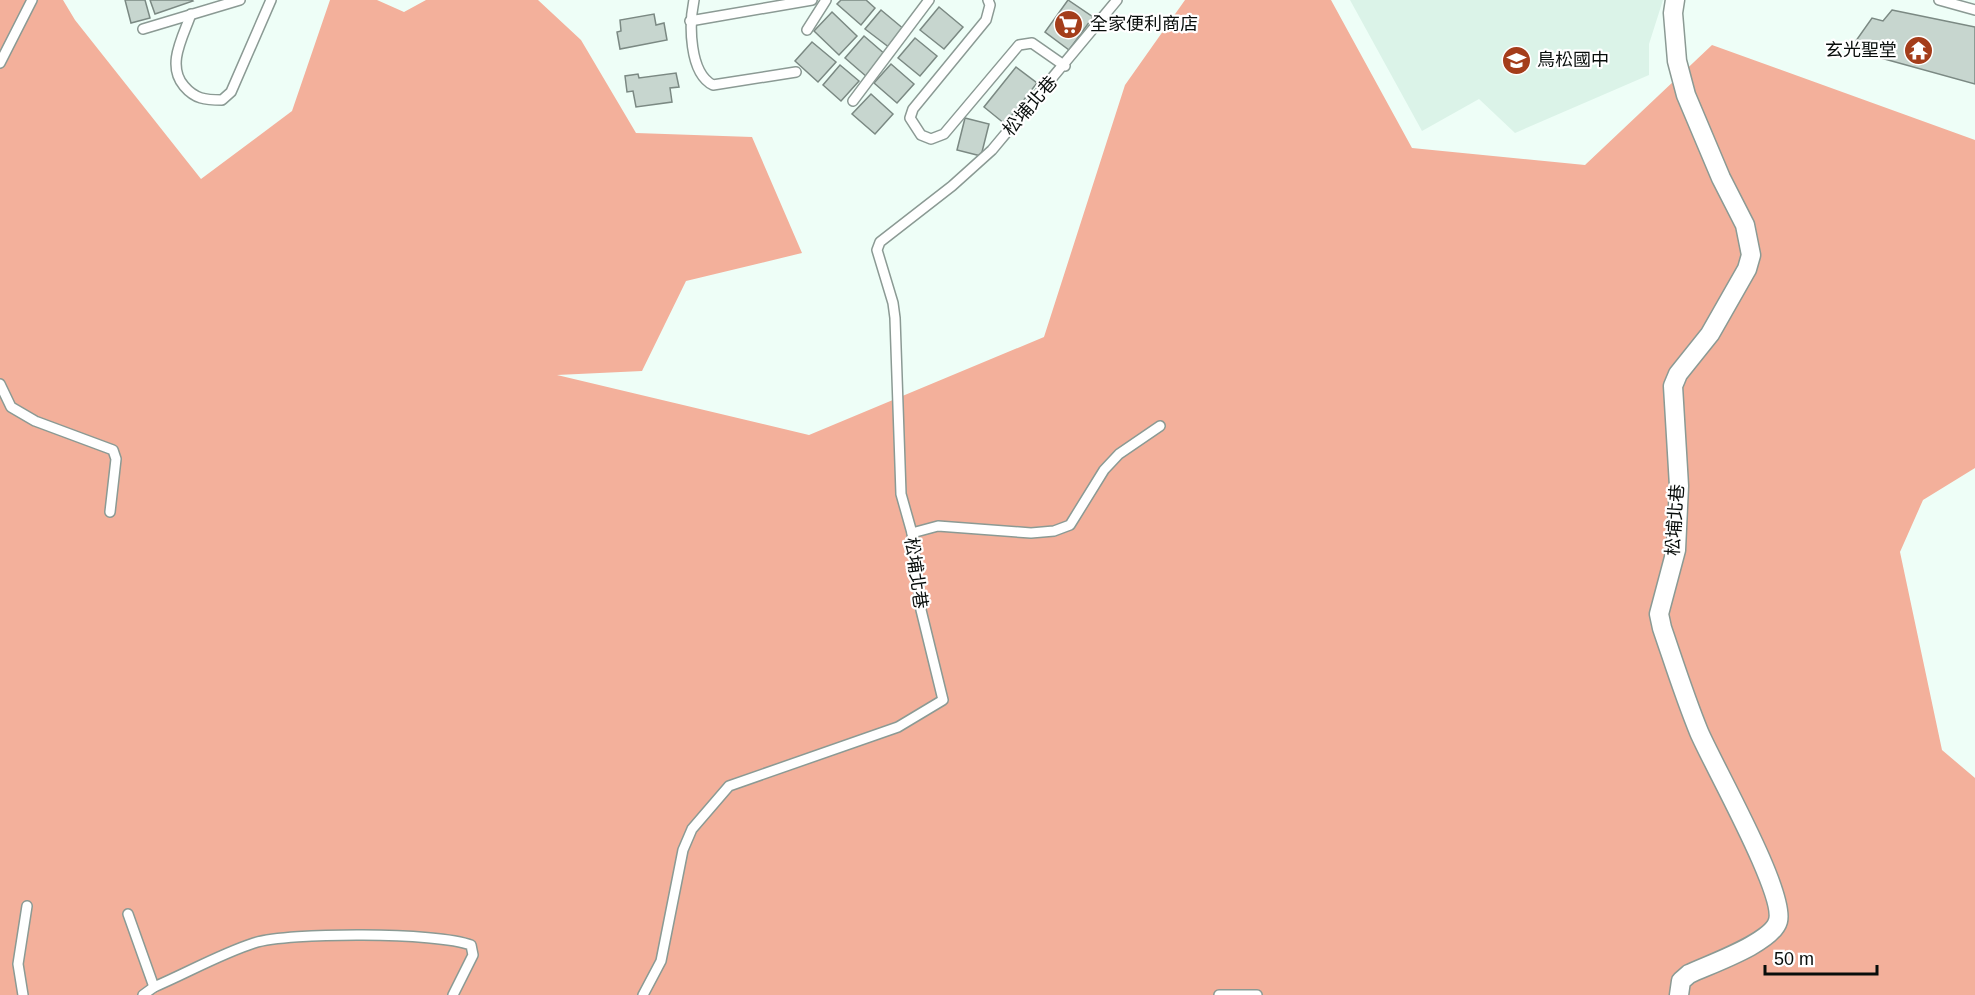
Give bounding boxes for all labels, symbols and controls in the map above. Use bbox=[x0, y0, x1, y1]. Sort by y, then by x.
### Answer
supermarket icon: 全家便利商店 bbox=[1053, 8, 1085, 40]
place label: 全家便利商店 bbox=[1090, 14, 1198, 34]
temple icon: 玄光聖堂 bbox=[1902, 34, 1934, 66]
place label: 玄光聖堂 bbox=[1825, 40, 1897, 60]
school or university icon: 鳥松國中 bbox=[1500, 44, 1532, 76]
place label: 鳥松國中 bbox=[1537, 50, 1609, 70]
street label: 松埔北巷 bbox=[999, 72, 1061, 140]
street label: 松埔北巷 bbox=[1663, 483, 1687, 557]
street label: 松埔北巷 bbox=[901, 536, 931, 610]
scale bar bbox=[1765, 938, 1878, 976]
text: 50 m bbox=[1774, 949, 1814, 969]

